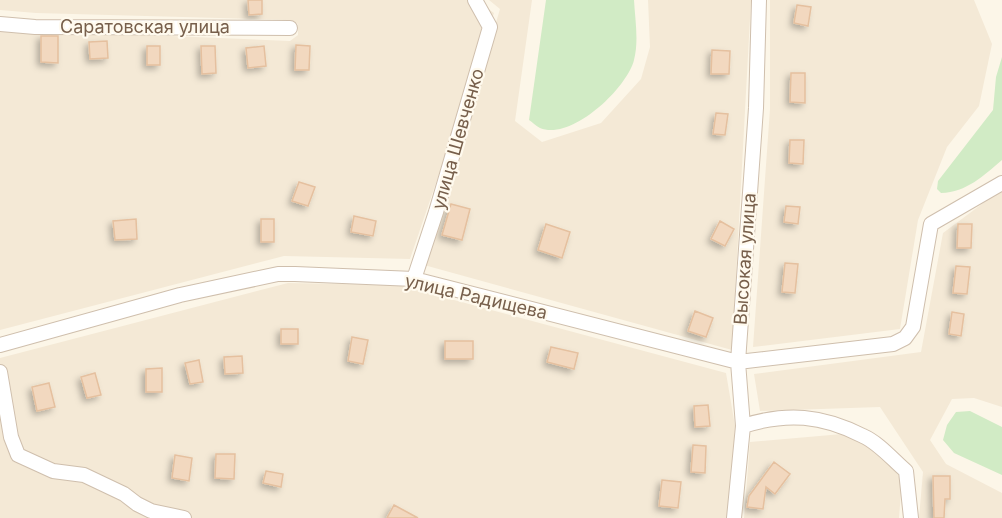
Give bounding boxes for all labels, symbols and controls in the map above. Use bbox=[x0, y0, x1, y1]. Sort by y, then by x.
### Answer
street label: Саратовская улица bbox=[60, 16, 230, 37]
street label: улица Шевченко bbox=[427, 66, 488, 212]
street label: Высокая улица bbox=[729, 192, 760, 326]
street label: улица Радищева bbox=[403, 270, 549, 323]

